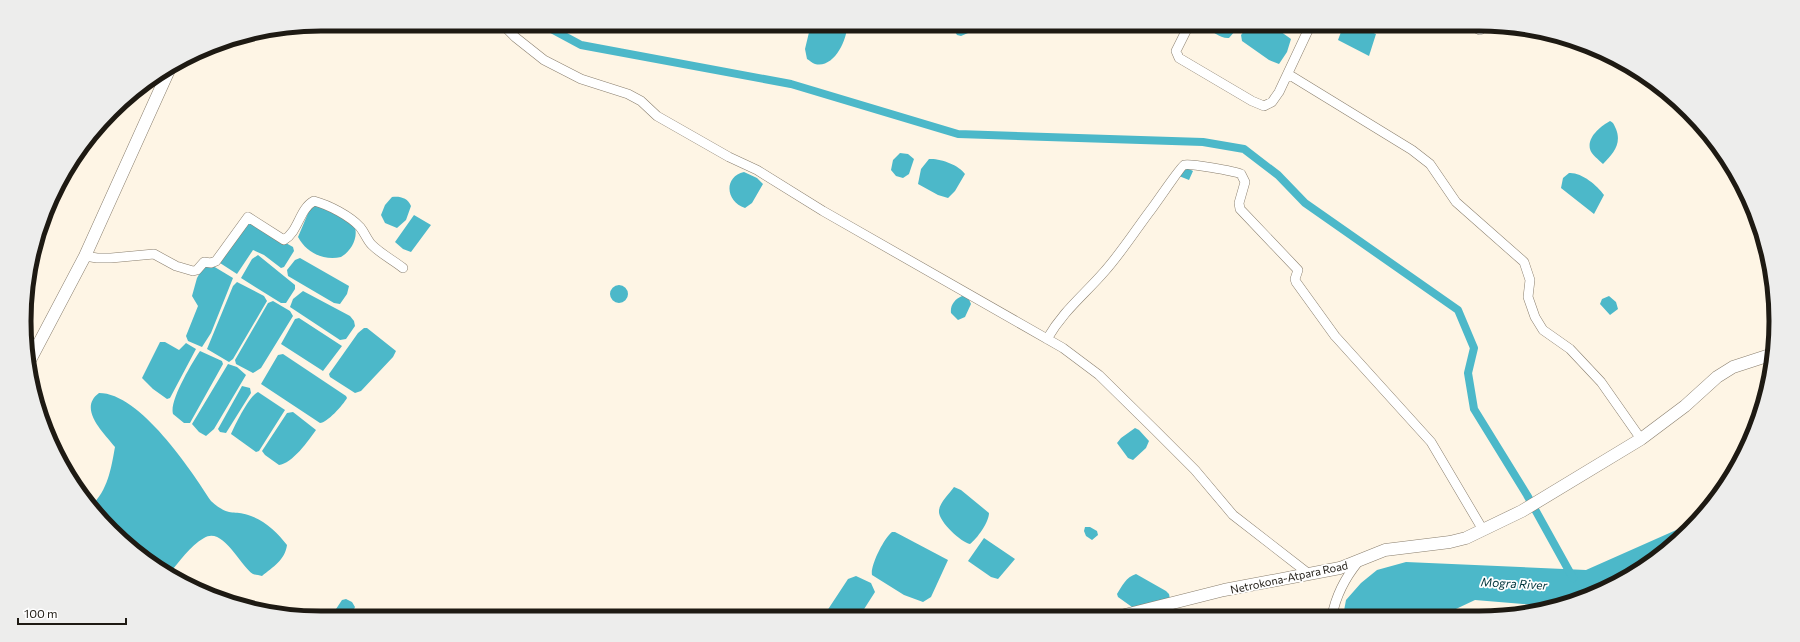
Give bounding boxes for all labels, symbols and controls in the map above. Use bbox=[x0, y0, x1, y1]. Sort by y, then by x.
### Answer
street label: Netrokona-Atpara Road bbox=[1229, 558, 1349, 596]
water label: Mogra River bbox=[1480, 574, 1549, 592]
scale bar bbox=[18, 600, 126, 626]
text: 100 m bbox=[24, 606, 58, 620]

